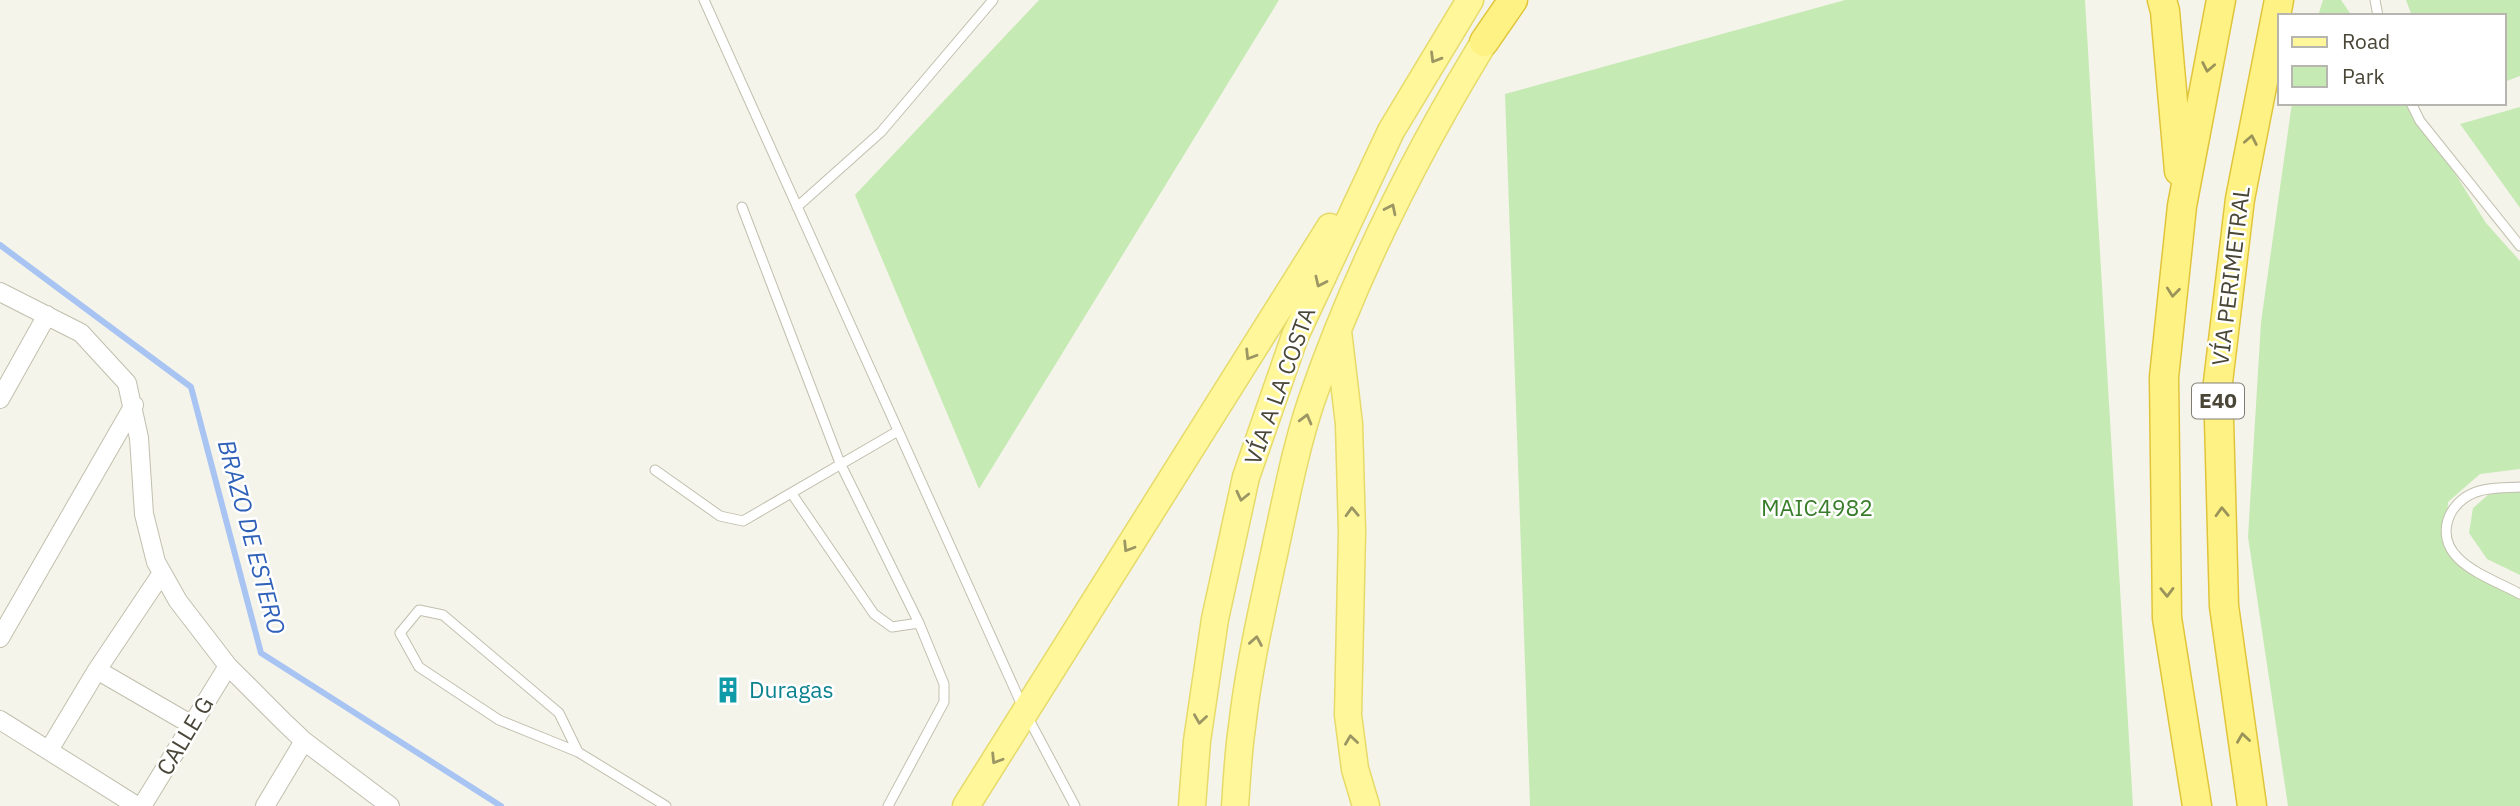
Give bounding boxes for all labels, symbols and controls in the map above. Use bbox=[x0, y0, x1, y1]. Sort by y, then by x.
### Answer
legend bbox=[2278, 14, 2506, 105]
text: Road bbox=[2342, 27, 2390, 55]
one-way arrow bbox=[1430, 51, 1443, 64]
one-way arrow bbox=[2202, 61, 2217, 73]
text: Park bbox=[2342, 62, 2385, 90]
one-way arrow bbox=[2243, 134, 2258, 146]
street label: VÍA PERIMETRAL bbox=[2204, 184, 2256, 367]
one-way arrow bbox=[1383, 204, 1397, 216]
one-way arrow bbox=[1314, 275, 1328, 288]
one-way arrow bbox=[2166, 286, 2181, 297]
street label: VÍA A LA COSTA bbox=[1237, 303, 1322, 469]
one-way arrow bbox=[1245, 347, 1258, 360]
road number: E40 bbox=[2192, 384, 2244, 418]
one-way arrow bbox=[1298, 414, 1312, 426]
water label: BRAZO DE ESTERO bbox=[211, 436, 293, 637]
one-way arrow bbox=[1236, 490, 1250, 502]
park label: MAIC4982 bbox=[1761, 492, 1873, 522]
one-way arrow bbox=[1344, 507, 1359, 518]
one-way arrow bbox=[2214, 507, 2229, 518]
one-way arrow bbox=[1124, 540, 1137, 553]
one-way arrow bbox=[2159, 587, 2174, 598]
one-way arrow bbox=[1248, 635, 1263, 647]
place label: Duragas bbox=[749, 674, 834, 704]
building icon: Duragas bbox=[713, 675, 743, 705]
street label: CALLE G bbox=[149, 691, 219, 780]
one-way arrow bbox=[1193, 713, 1208, 725]
one-way arrow bbox=[2235, 733, 2250, 744]
one-way arrow bbox=[1344, 734, 1359, 745]
one-way arrow bbox=[991, 751, 1004, 764]

